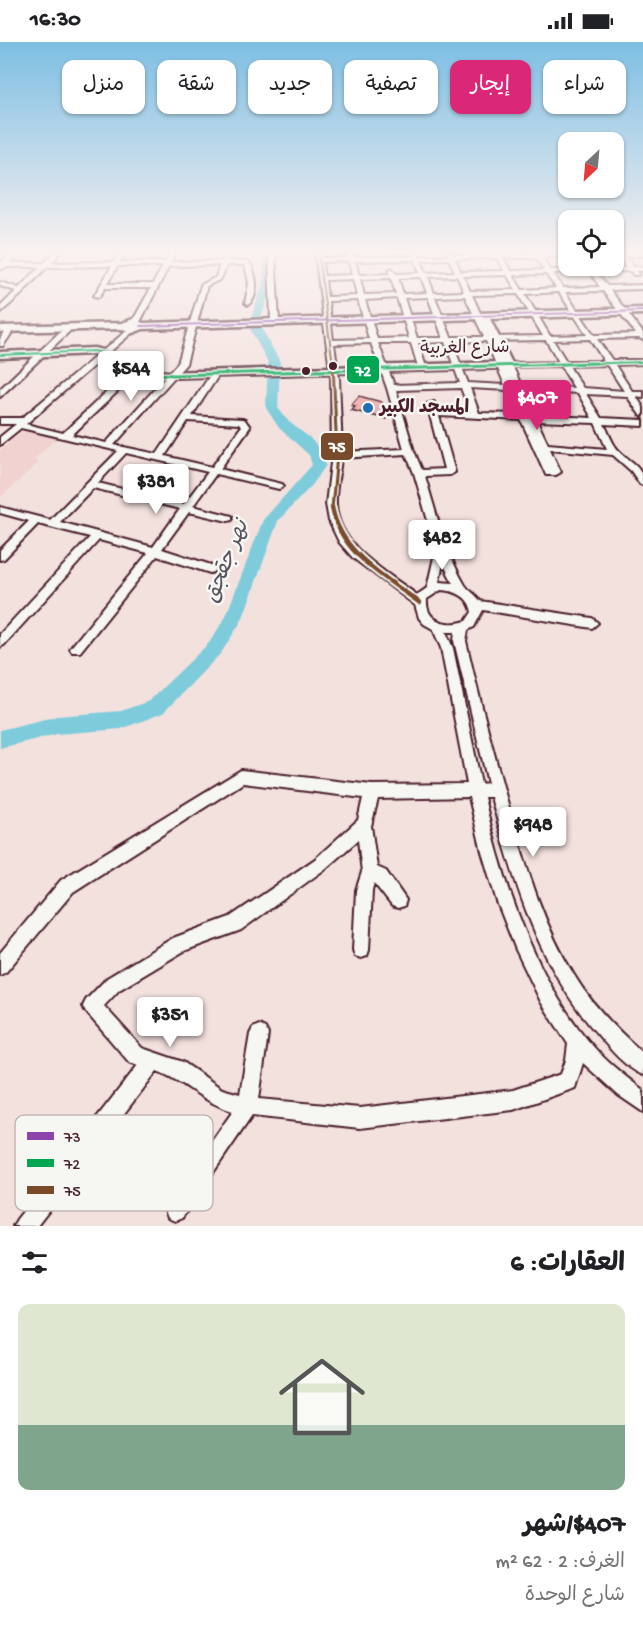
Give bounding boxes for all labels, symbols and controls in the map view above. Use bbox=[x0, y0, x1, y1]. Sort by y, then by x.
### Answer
text: 16:30 bbox=[30, 8, 81, 34]
chip: منزل bbox=[62, 60, 145, 114]
chip: شقة bbox=[157, 60, 236, 114]
chip: جديد bbox=[248, 60, 332, 114]
chip: تصفية bbox=[344, 60, 438, 114]
chip: إيجار bbox=[450, 60, 531, 114]
chip: شراء bbox=[543, 60, 626, 114]
north arrow bbox=[558, 132, 624, 198]
map controls bbox=[558, 132, 624, 276]
button: locate bbox=[558, 210, 624, 276]
street label: شارع الغربية bbox=[420, 338, 510, 360]
pin: $544 bbox=[95, 351, 167, 402]
line badge: 72 bbox=[346, 355, 380, 384]
text: $544 bbox=[112, 359, 150, 382]
unlabelled marker bbox=[327, 360, 339, 372]
text: 72 bbox=[354, 364, 371, 383]
unlabelled marker bbox=[300, 365, 312, 377]
pin: $407 bbox=[501, 380, 573, 431]
text: $407 bbox=[517, 388, 557, 411]
place label: المسجد الكبير bbox=[378, 398, 469, 419]
marker: المسجد الكبير bbox=[361, 401, 375, 415]
line badge: 75 bbox=[320, 432, 354, 461]
text: 75 bbox=[328, 440, 346, 459]
pin: $381 bbox=[120, 464, 192, 515]
text: $381 bbox=[137, 472, 175, 495]
water label: نهر جقجق bbox=[200, 514, 257, 607]
pin: $482 bbox=[406, 520, 478, 571]
text: $482 bbox=[422, 528, 462, 551]
pin: $948 bbox=[497, 807, 569, 858]
text: $948 bbox=[513, 815, 553, 838]
pin: $351 bbox=[134, 997, 206, 1048]
text: $351 bbox=[151, 1005, 189, 1028]
legend bbox=[15, 1115, 213, 1211]
text: 73 bbox=[63, 1130, 81, 1149]
text: 72 bbox=[63, 1157, 80, 1176]
text: 75 bbox=[63, 1184, 81, 1203]
icon: filters bbox=[18, 1246, 51, 1279]
text: العقارات: 6 bbox=[510, 1250, 625, 1281]
icon: home bbox=[268, 1343, 376, 1451]
text: $407/شهر bbox=[523, 1511, 625, 1542]
text: الغرف: 2 · 62 m² bbox=[495, 1552, 625, 1575]
text: شارع الوحدة bbox=[525, 1585, 625, 1608]

